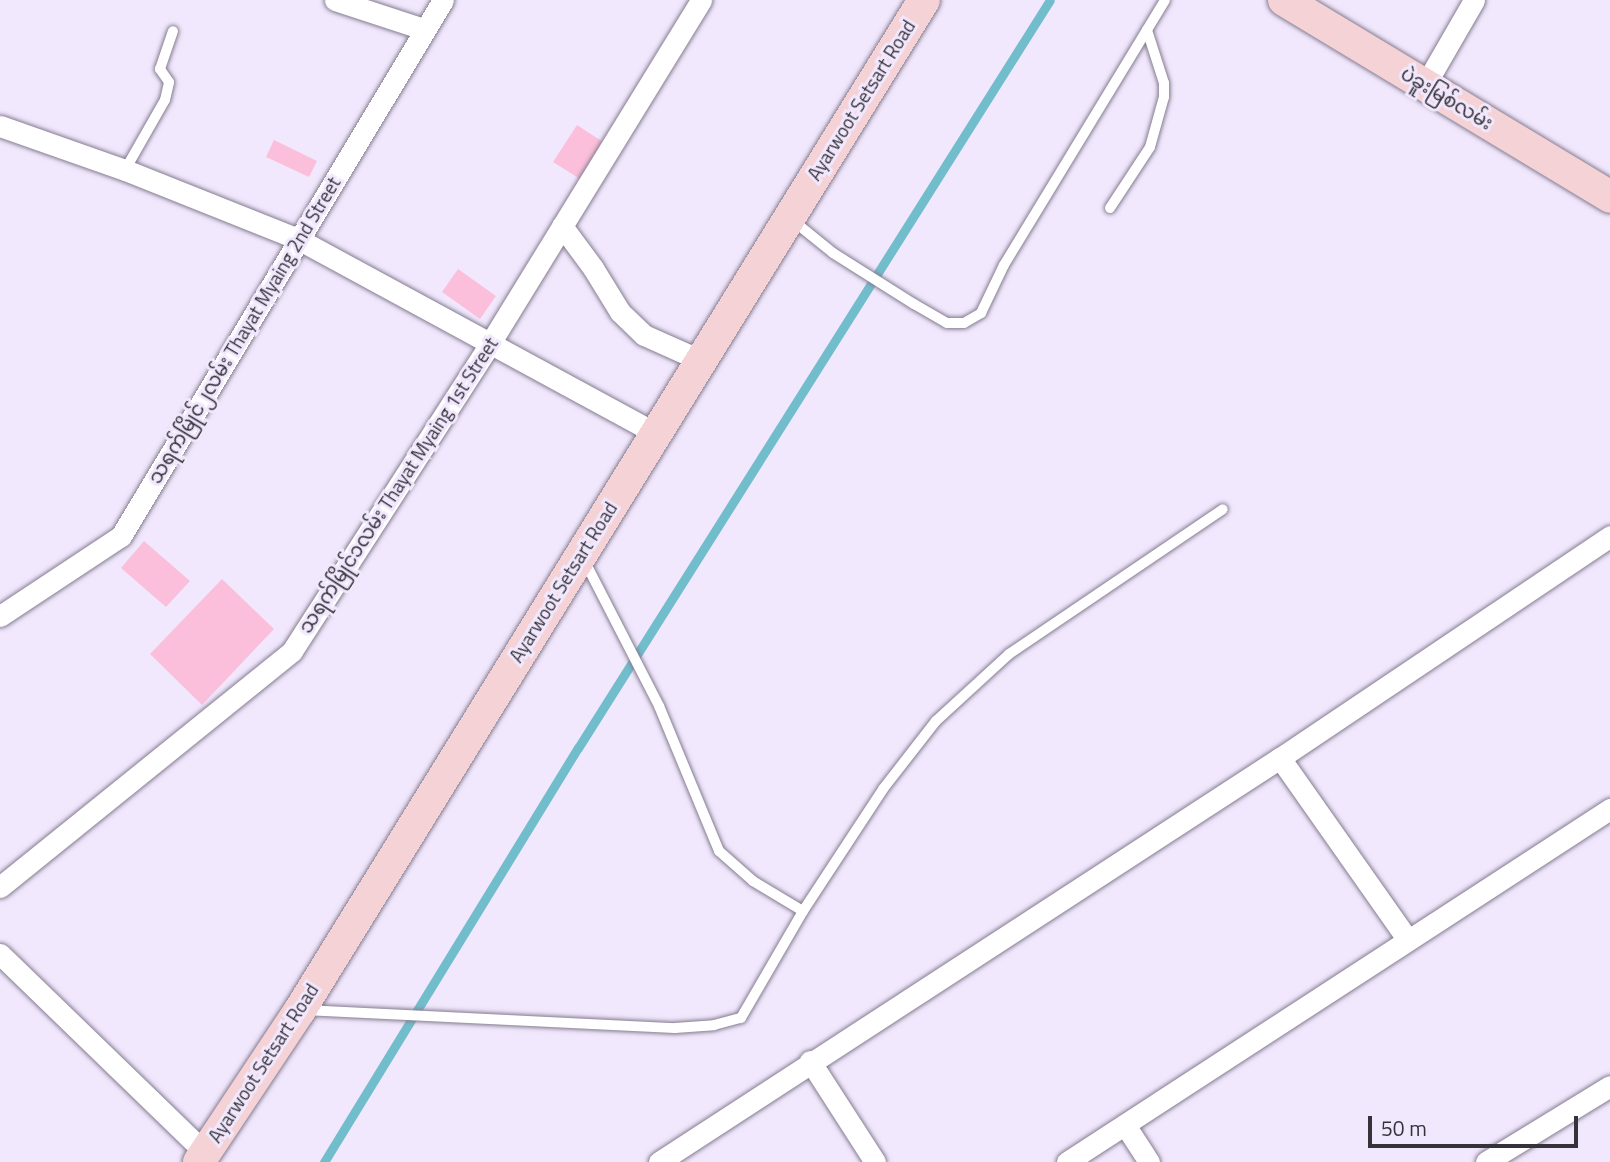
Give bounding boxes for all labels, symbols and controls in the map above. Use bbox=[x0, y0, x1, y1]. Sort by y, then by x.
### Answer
street label: Ayarwoot Setsart Road bbox=[802, 16, 920, 184]
street label: ပဲခူးမြစ်လမ်း bbox=[1397, 62, 1497, 134]
street label: သရက်မြိုင်၂လမ်း Thayat Myaing 2nd Street bbox=[143, 172, 345, 488]
street label: သရက်မြိုင်၁လမ်း Thayat Myaing 1st Street bbox=[294, 333, 502, 637]
street label: Ayarwoot Setsart Road bbox=[504, 498, 622, 666]
street label: Ayarwoot Setsart Road bbox=[203, 979, 323, 1147]
scale bar bbox=[1372, 1102, 1582, 1146]
text: 50 m bbox=[1381, 1112, 1427, 1144]

